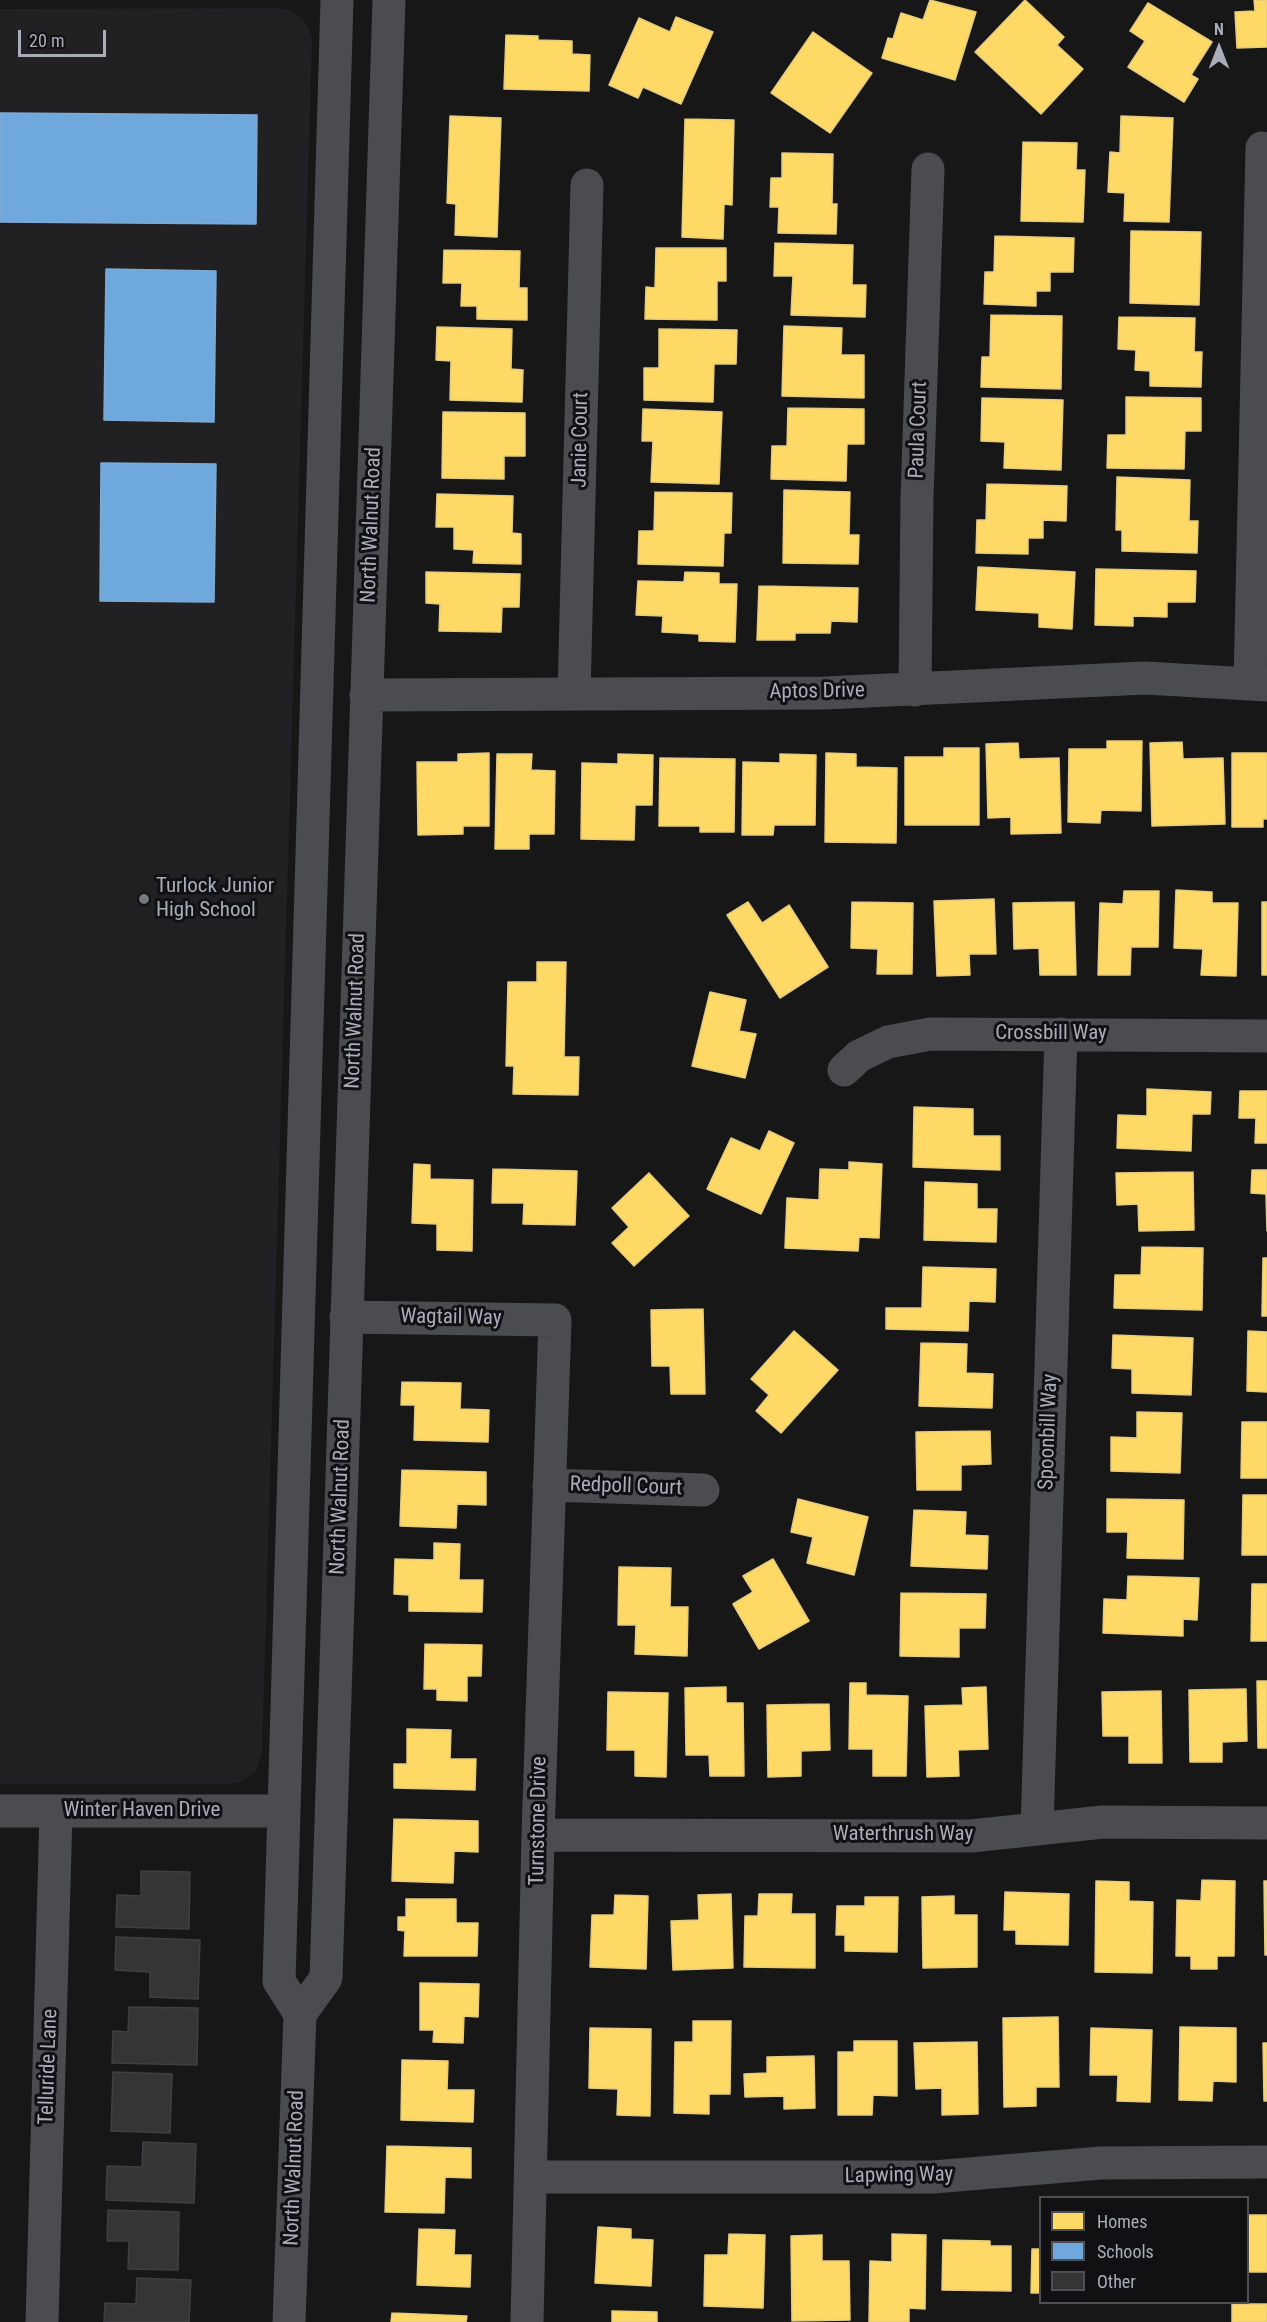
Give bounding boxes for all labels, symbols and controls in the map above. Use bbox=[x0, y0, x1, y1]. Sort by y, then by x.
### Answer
scale bar bbox=[21, 18, 110, 56]
north arrow bbox=[1189, 18, 1249, 78]
text: N bbox=[1214, 20, 1224, 39]
text: 20 m bbox=[29, 30, 64, 51]
street label: Paula Court bbox=[905, 381, 933, 479]
street label: Janie Court bbox=[568, 392, 594, 488]
street label: North Walnut Road bbox=[357, 447, 387, 603]
street label: Aptos Drive bbox=[769, 679, 865, 705]
place label: Turlock Junior High School bbox=[156, 874, 274, 924]
marker: Turlock Junior High School bbox=[137, 892, 151, 906]
street label: North Walnut Road bbox=[341, 933, 371, 1089]
street label: Crossbill Way bbox=[995, 1021, 1107, 1047]
street label: Wagtail Way bbox=[400, 1305, 502, 1331]
street label: Spoonbill Way bbox=[1034, 1373, 1064, 1491]
street label: North Walnut Road bbox=[326, 1419, 356, 1575]
street label: Redpoll Court bbox=[569, 1472, 683, 1502]
street label: Turnstone Drive bbox=[525, 1756, 553, 1886]
street label: Winter Haven Drive bbox=[64, 1798, 220, 1824]
street label: Waterthrush Way bbox=[833, 1822, 973, 1848]
street label: Telluride Lane bbox=[34, 2009, 64, 2125]
street label: North Walnut Road bbox=[280, 2090, 310, 2246]
street label: Lapwing Way bbox=[845, 2162, 953, 2190]
legend bbox=[1039, 2196, 1249, 2304]
text: Homes bbox=[1097, 2211, 1147, 2232]
text: Schools bbox=[1097, 2241, 1154, 2262]
text: Other bbox=[1097, 2271, 1136, 2292]

